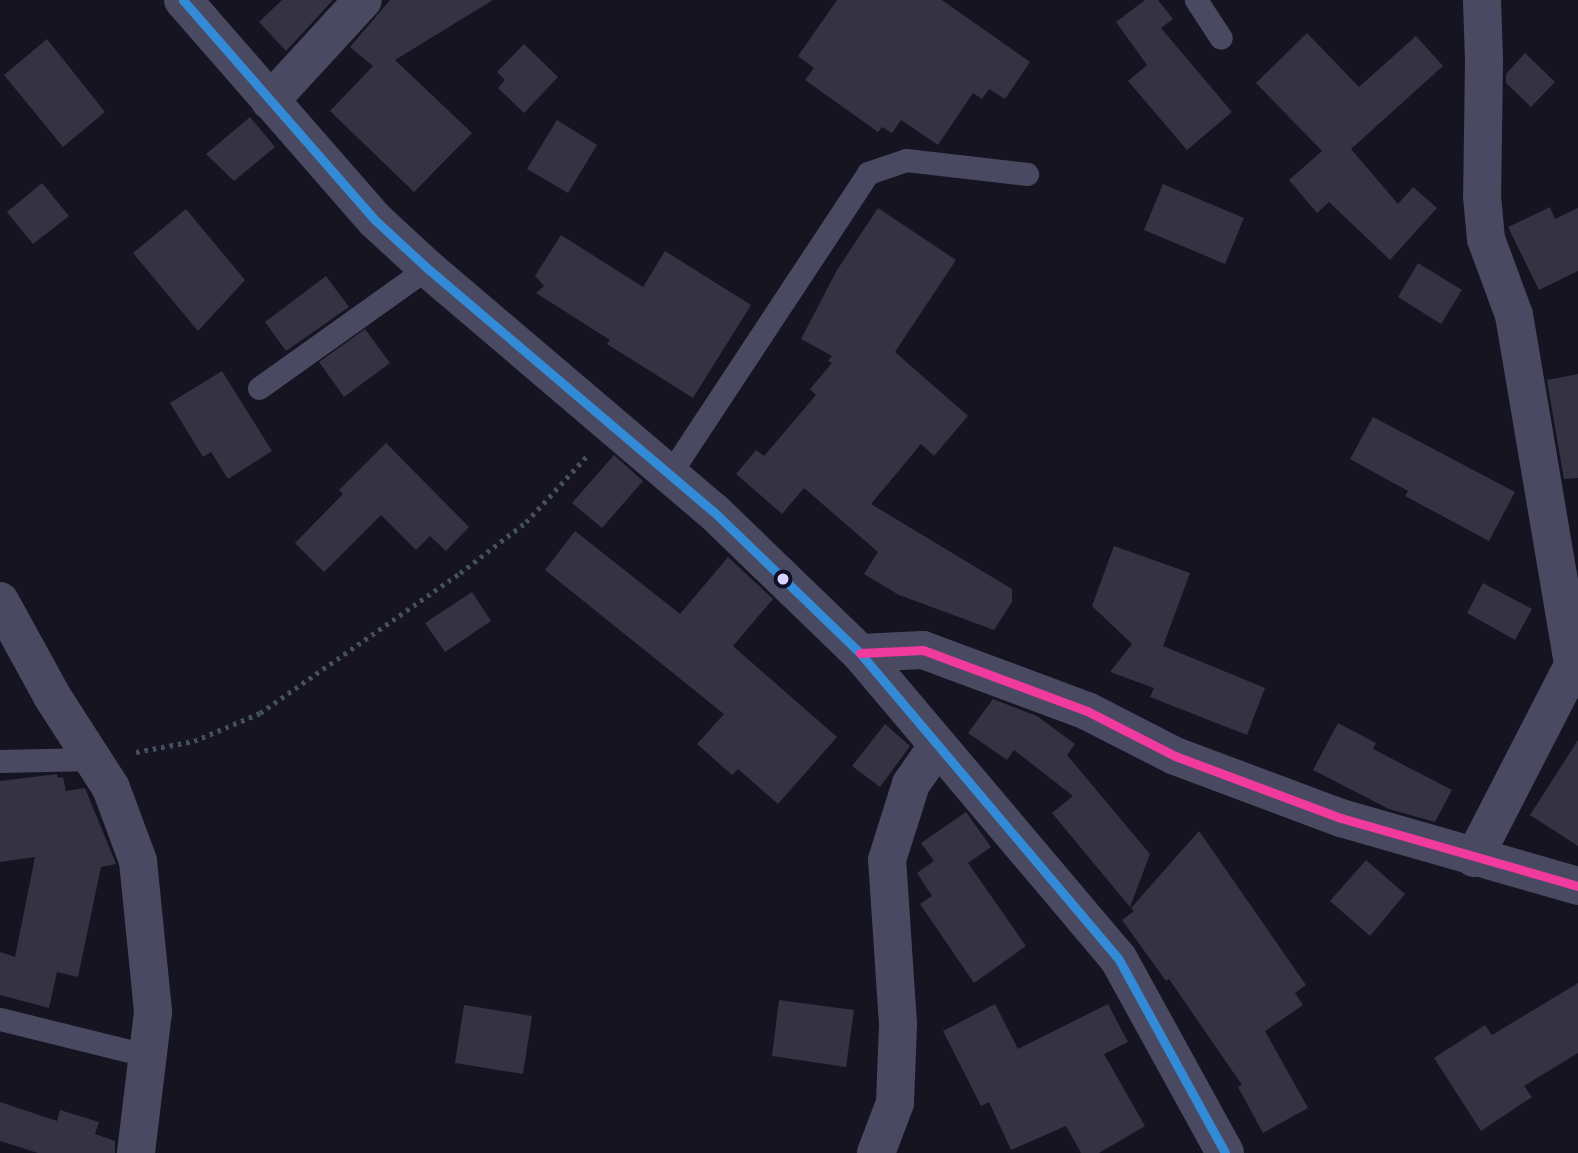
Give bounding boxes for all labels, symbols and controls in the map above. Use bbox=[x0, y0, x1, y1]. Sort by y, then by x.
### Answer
unlabelled marker bbox=[776, 572, 790, 586]

